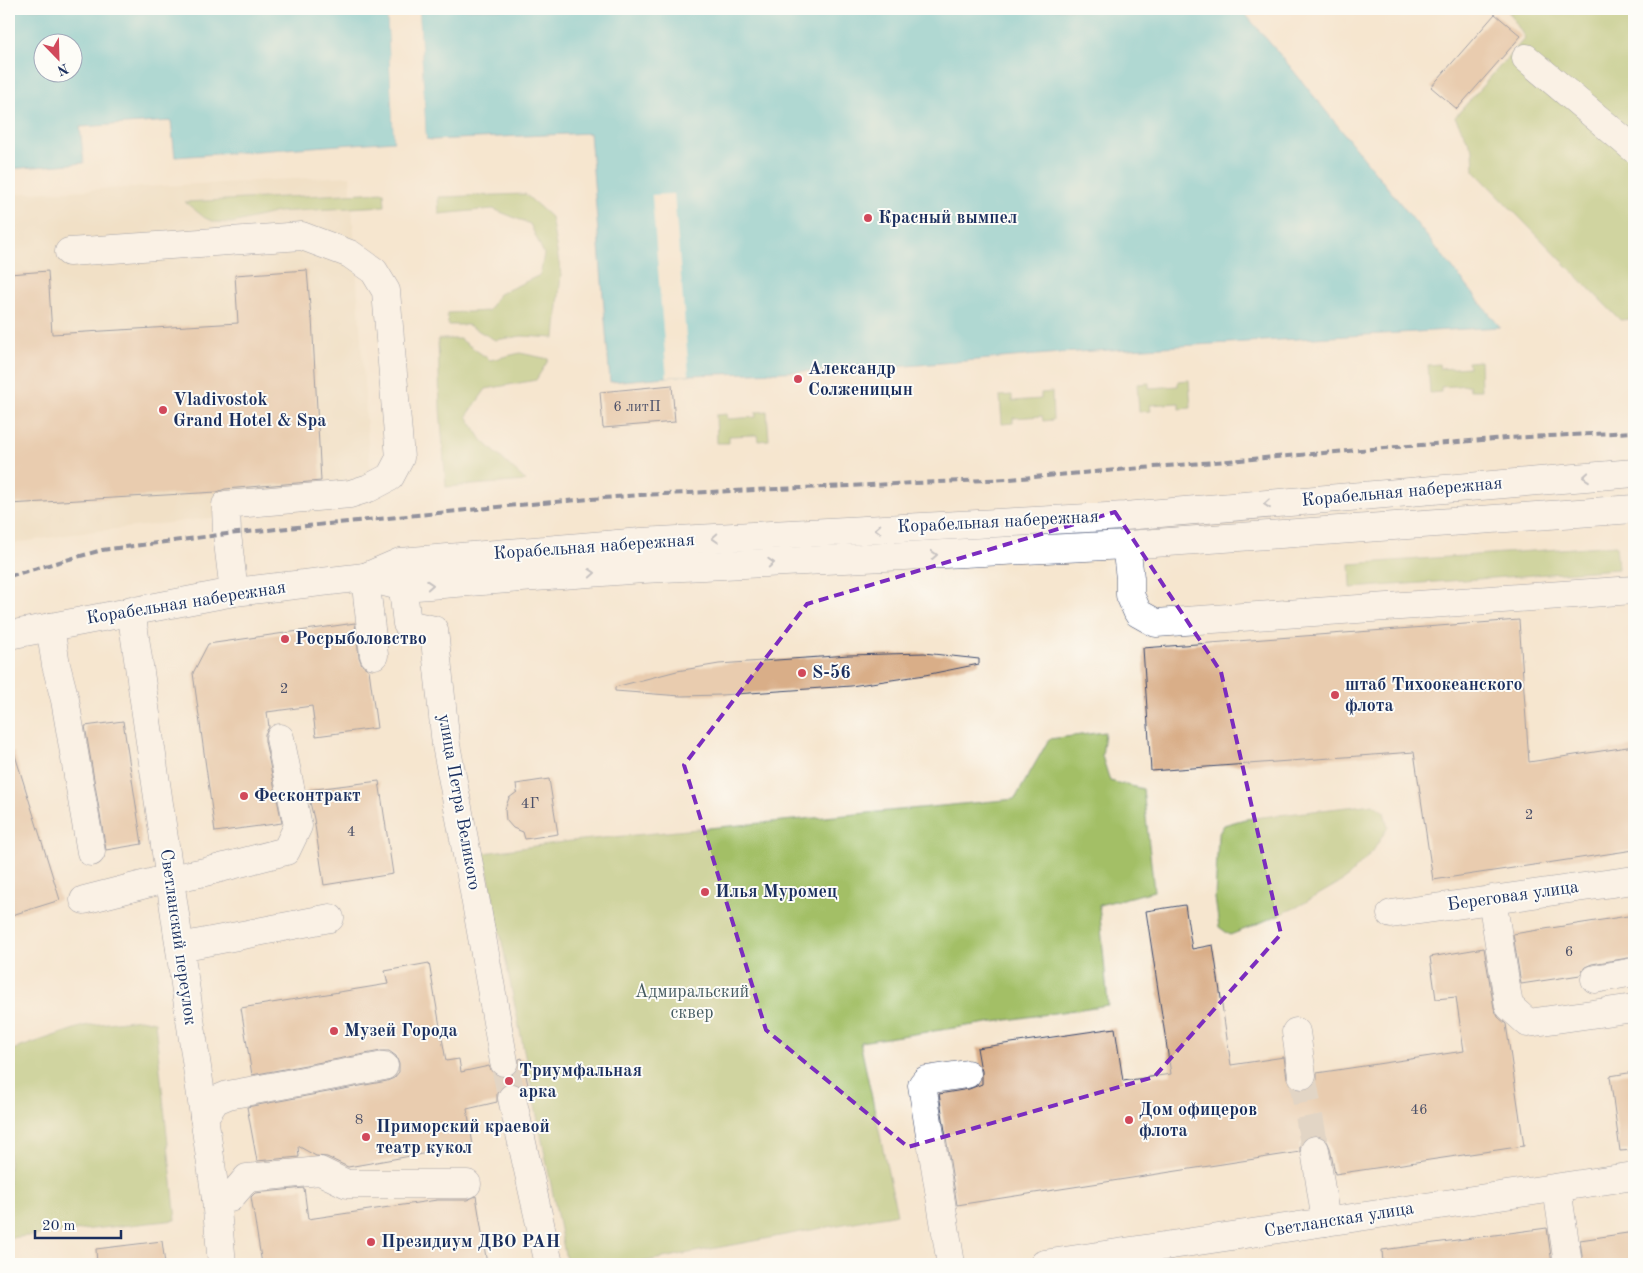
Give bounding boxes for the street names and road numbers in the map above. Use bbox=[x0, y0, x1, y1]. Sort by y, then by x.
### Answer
street label: Корабельная набережная bbox=[1301, 474, 1503, 510]
street label: Корабельная набережная bbox=[897, 508, 1099, 536]
street label: Корабельная набережная bbox=[493, 531, 695, 563]
street label: Корабельная набережная bbox=[85, 578, 287, 628]
street label: улица Петра Великого bbox=[435, 713, 483, 892]
street label: Светланский переулок bbox=[157, 848, 199, 1026]
street label: Береговая улица bbox=[1446, 878, 1580, 914]
street label: Светланская улица bbox=[1263, 1199, 1415, 1241]

